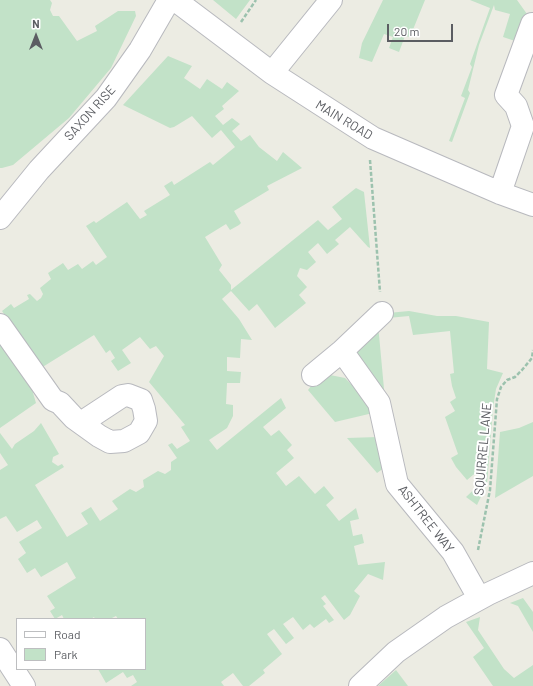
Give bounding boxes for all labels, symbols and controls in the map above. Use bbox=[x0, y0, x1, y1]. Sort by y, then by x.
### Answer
north arrow bbox=[16, 16, 56, 56]
scale bar bbox=[389, 16, 455, 42]
text: N bbox=[32, 17, 40, 30]
text: 20 m bbox=[394, 24, 420, 38]
street label: SAXON RISE bbox=[61, 82, 119, 144]
street label: MAIN ROAD bbox=[313, 97, 375, 143]
street label: SQUIRREL LANE bbox=[471, 402, 495, 496]
street label: ASHTREE WAY bbox=[395, 482, 457, 556]
legend bbox=[16, 618, 146, 670]
text: Road bbox=[54, 627, 81, 641]
text: Park bbox=[54, 647, 78, 661]

